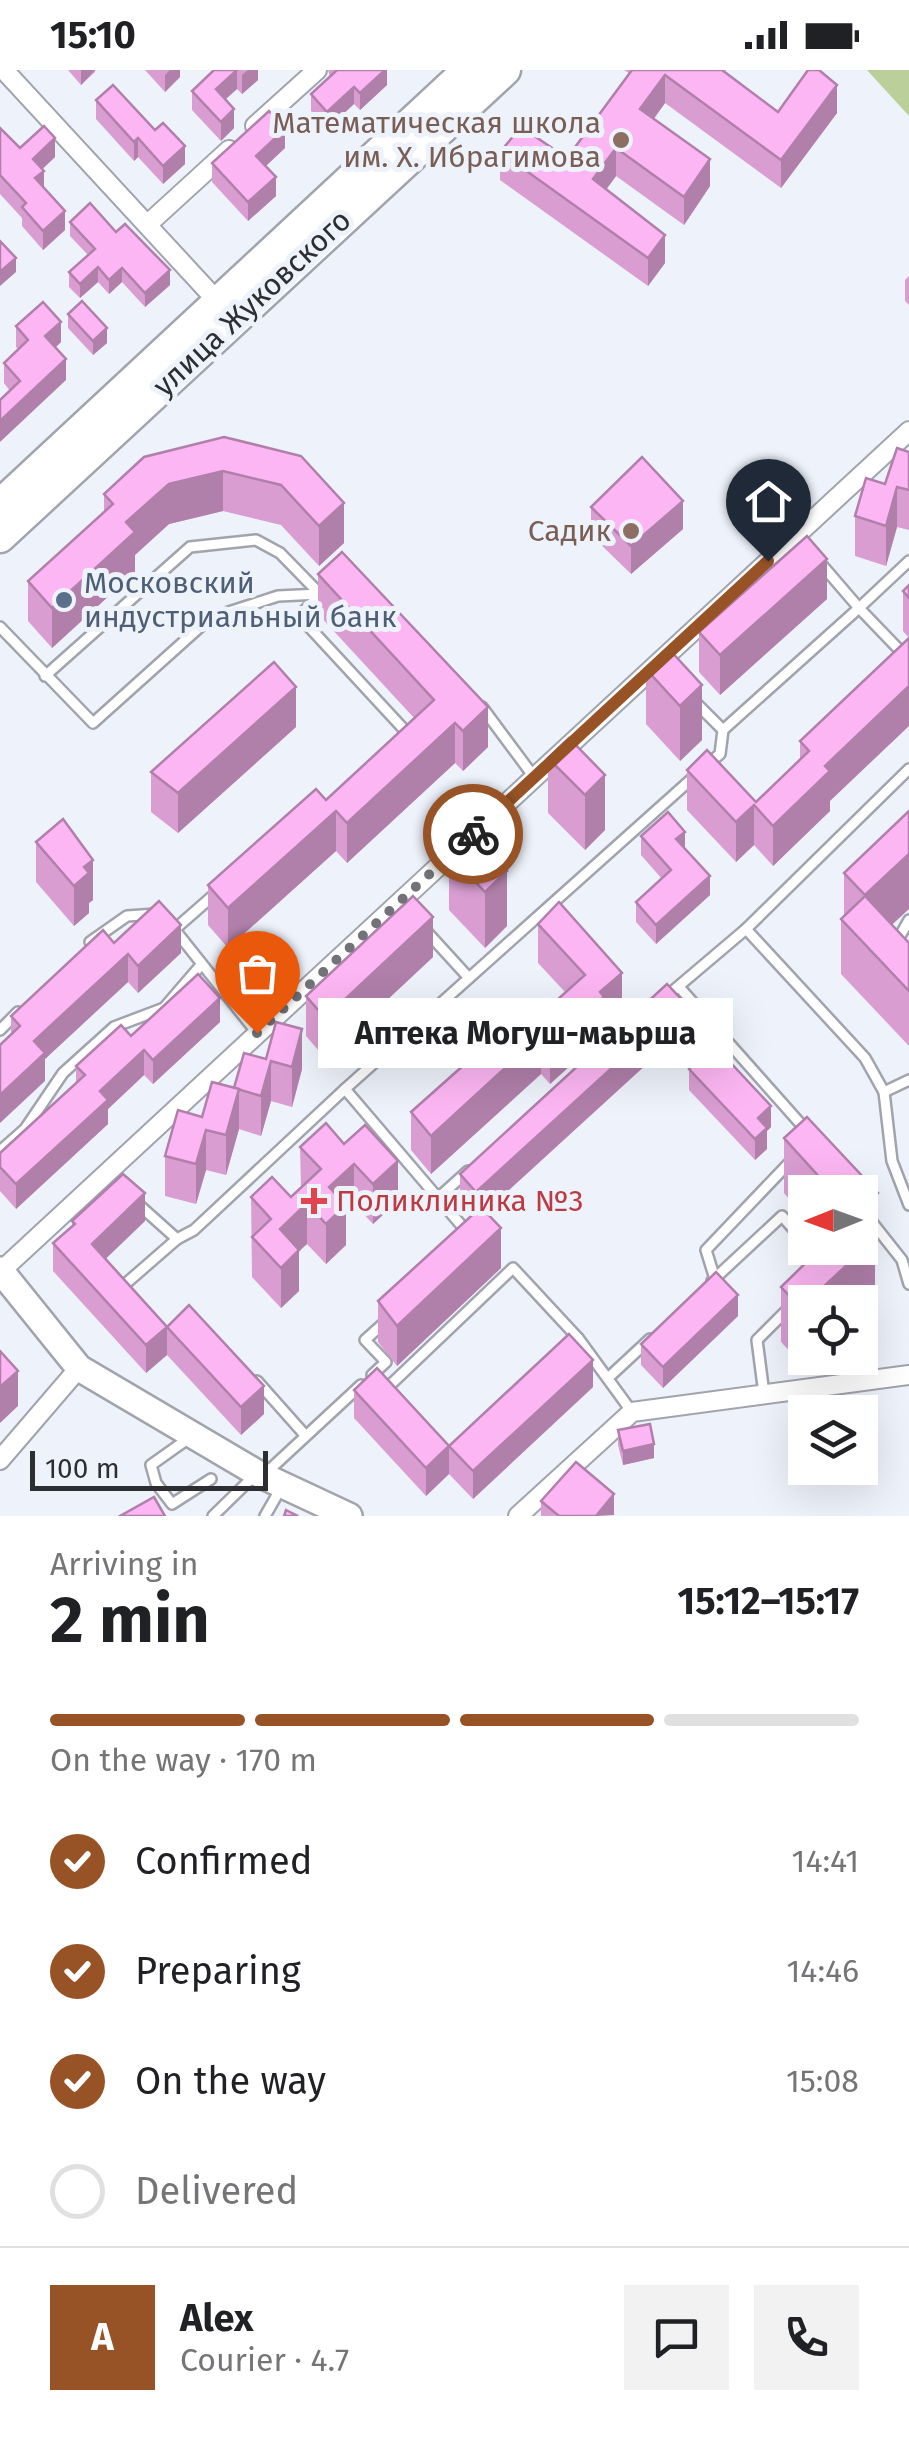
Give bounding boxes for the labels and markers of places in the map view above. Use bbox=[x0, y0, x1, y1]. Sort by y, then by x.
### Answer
place label: Математическая школа им. Х. Ибрагимова bbox=[272, 105, 601, 175]
marker: Математическая школа им. Х. Ибрагимова bbox=[610, 129, 632, 151]
pin bbox=[726, 459, 811, 562]
place label: Садик bbox=[528, 513, 611, 549]
marker: Садик bbox=[620, 520, 642, 542]
place label: Московский индустриальный банк bbox=[84, 565, 397, 635]
marker: Московский индустриальный банк bbox=[53, 589, 75, 611]
pin bbox=[215, 931, 300, 1034]
callout: Аптека Могуш-маьрша bbox=[317, 998, 732, 1068]
place label: Поликлиника №3 bbox=[336, 1183, 583, 1219]
marker: Поликлиника №3 bbox=[301, 1188, 327, 1214]

